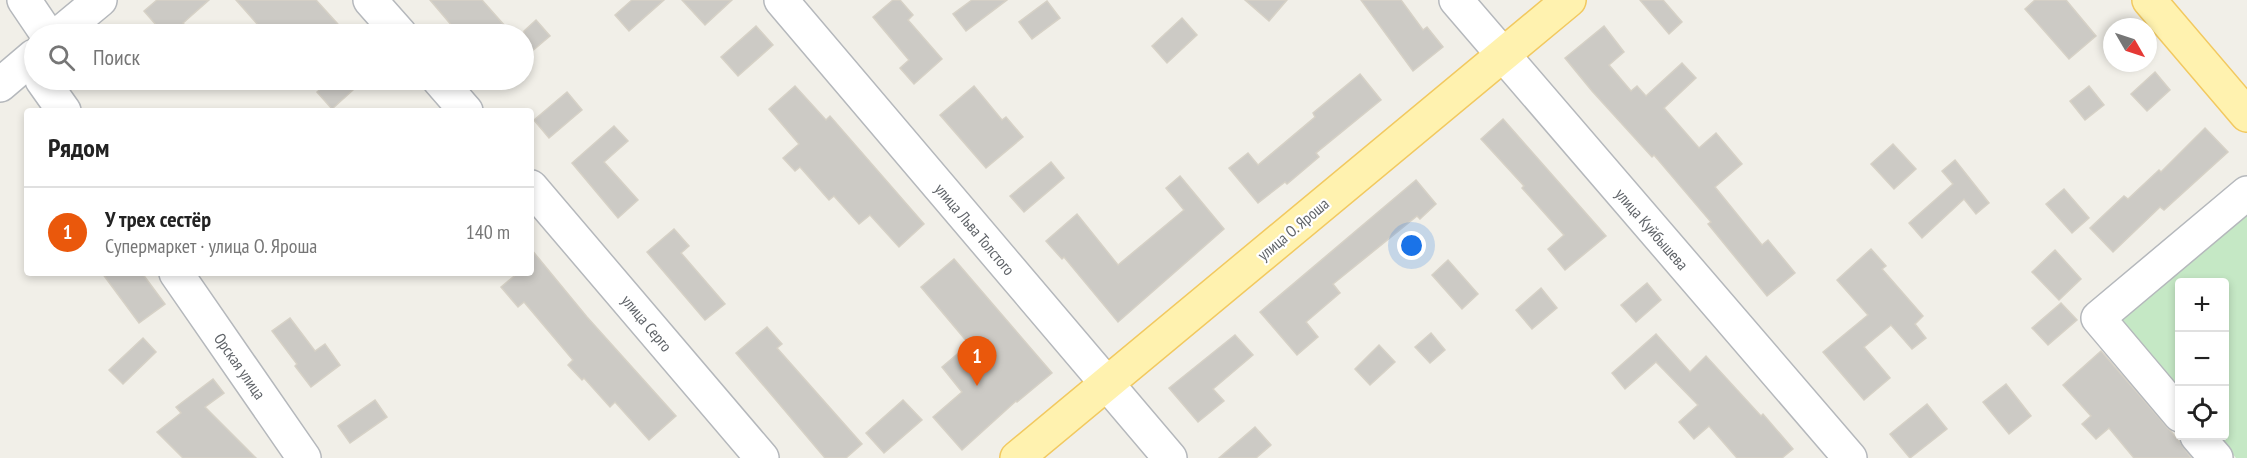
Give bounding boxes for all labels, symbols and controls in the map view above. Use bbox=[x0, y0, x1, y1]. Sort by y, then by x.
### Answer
north arrow bbox=[2103, 18, 2157, 72]
search box bbox=[24, 24, 534, 90]
icon: search bbox=[45, 41, 78, 74]
text: Поиск bbox=[93, 43, 140, 71]
text: Рядом bbox=[48, 131, 109, 164]
street label: улица Льва Толстого bbox=[931, 179, 1019, 279]
street label: улица Куйбышева bbox=[1611, 184, 1693, 274]
street label: улица О. Яроша bbox=[1253, 193, 1333, 265]
text: У трех сестёр bbox=[105, 205, 211, 233]
text: 1 bbox=[63, 219, 72, 245]
text: 140 m bbox=[466, 219, 510, 245]
your location bbox=[1397, 231, 1426, 260]
text: Супермаркет · улица О. Яроша bbox=[105, 233, 317, 259]
map controls bbox=[2175, 278, 2229, 440]
button: + bbox=[2175, 278, 2229, 332]
street label: улица Серго bbox=[617, 290, 677, 356]
street label: Орская улица bbox=[210, 329, 270, 403]
button: − bbox=[2175, 332, 2229, 386]
pin: 1 bbox=[958, 336, 996, 386]
button: locate bbox=[2175, 386, 2229, 440]

